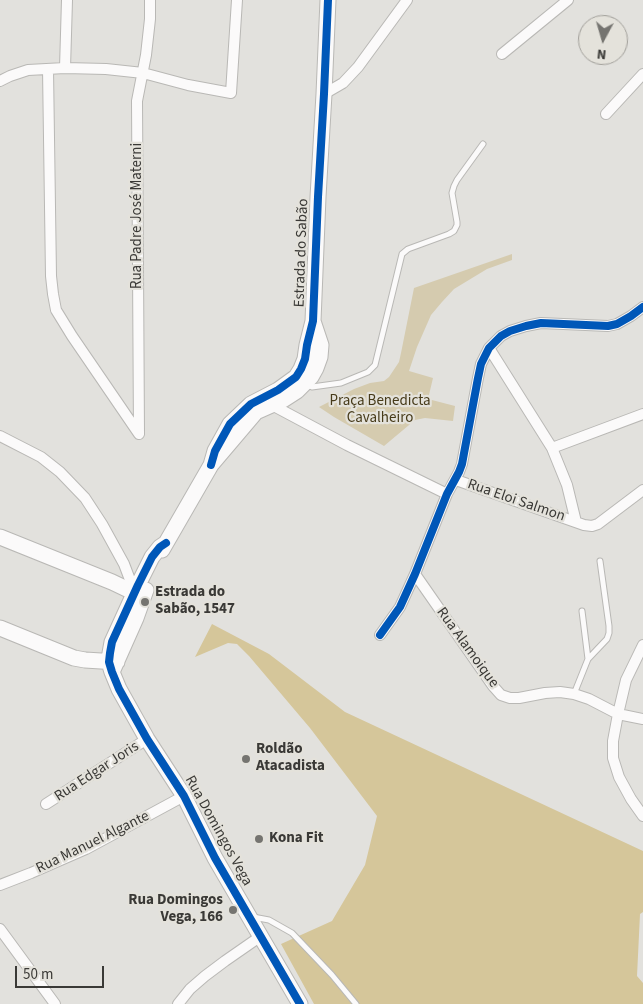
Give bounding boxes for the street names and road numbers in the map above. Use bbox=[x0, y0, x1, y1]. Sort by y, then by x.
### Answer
street label: Rua Padre José Materni bbox=[129, 143, 147, 289]
street label: Estrada do Sabão bbox=[291, 198, 313, 308]
street label: Rua Eloi Salmon bbox=[465, 476, 567, 526]
street label: Rua Alamoique bbox=[432, 604, 502, 692]
street label: Rua Edgar Joris bbox=[51, 738, 143, 806]
street label: Rua Domingos Vega bbox=[180, 773, 256, 889]
street label: Rua Manuel Algante bbox=[33, 808, 153, 878]

